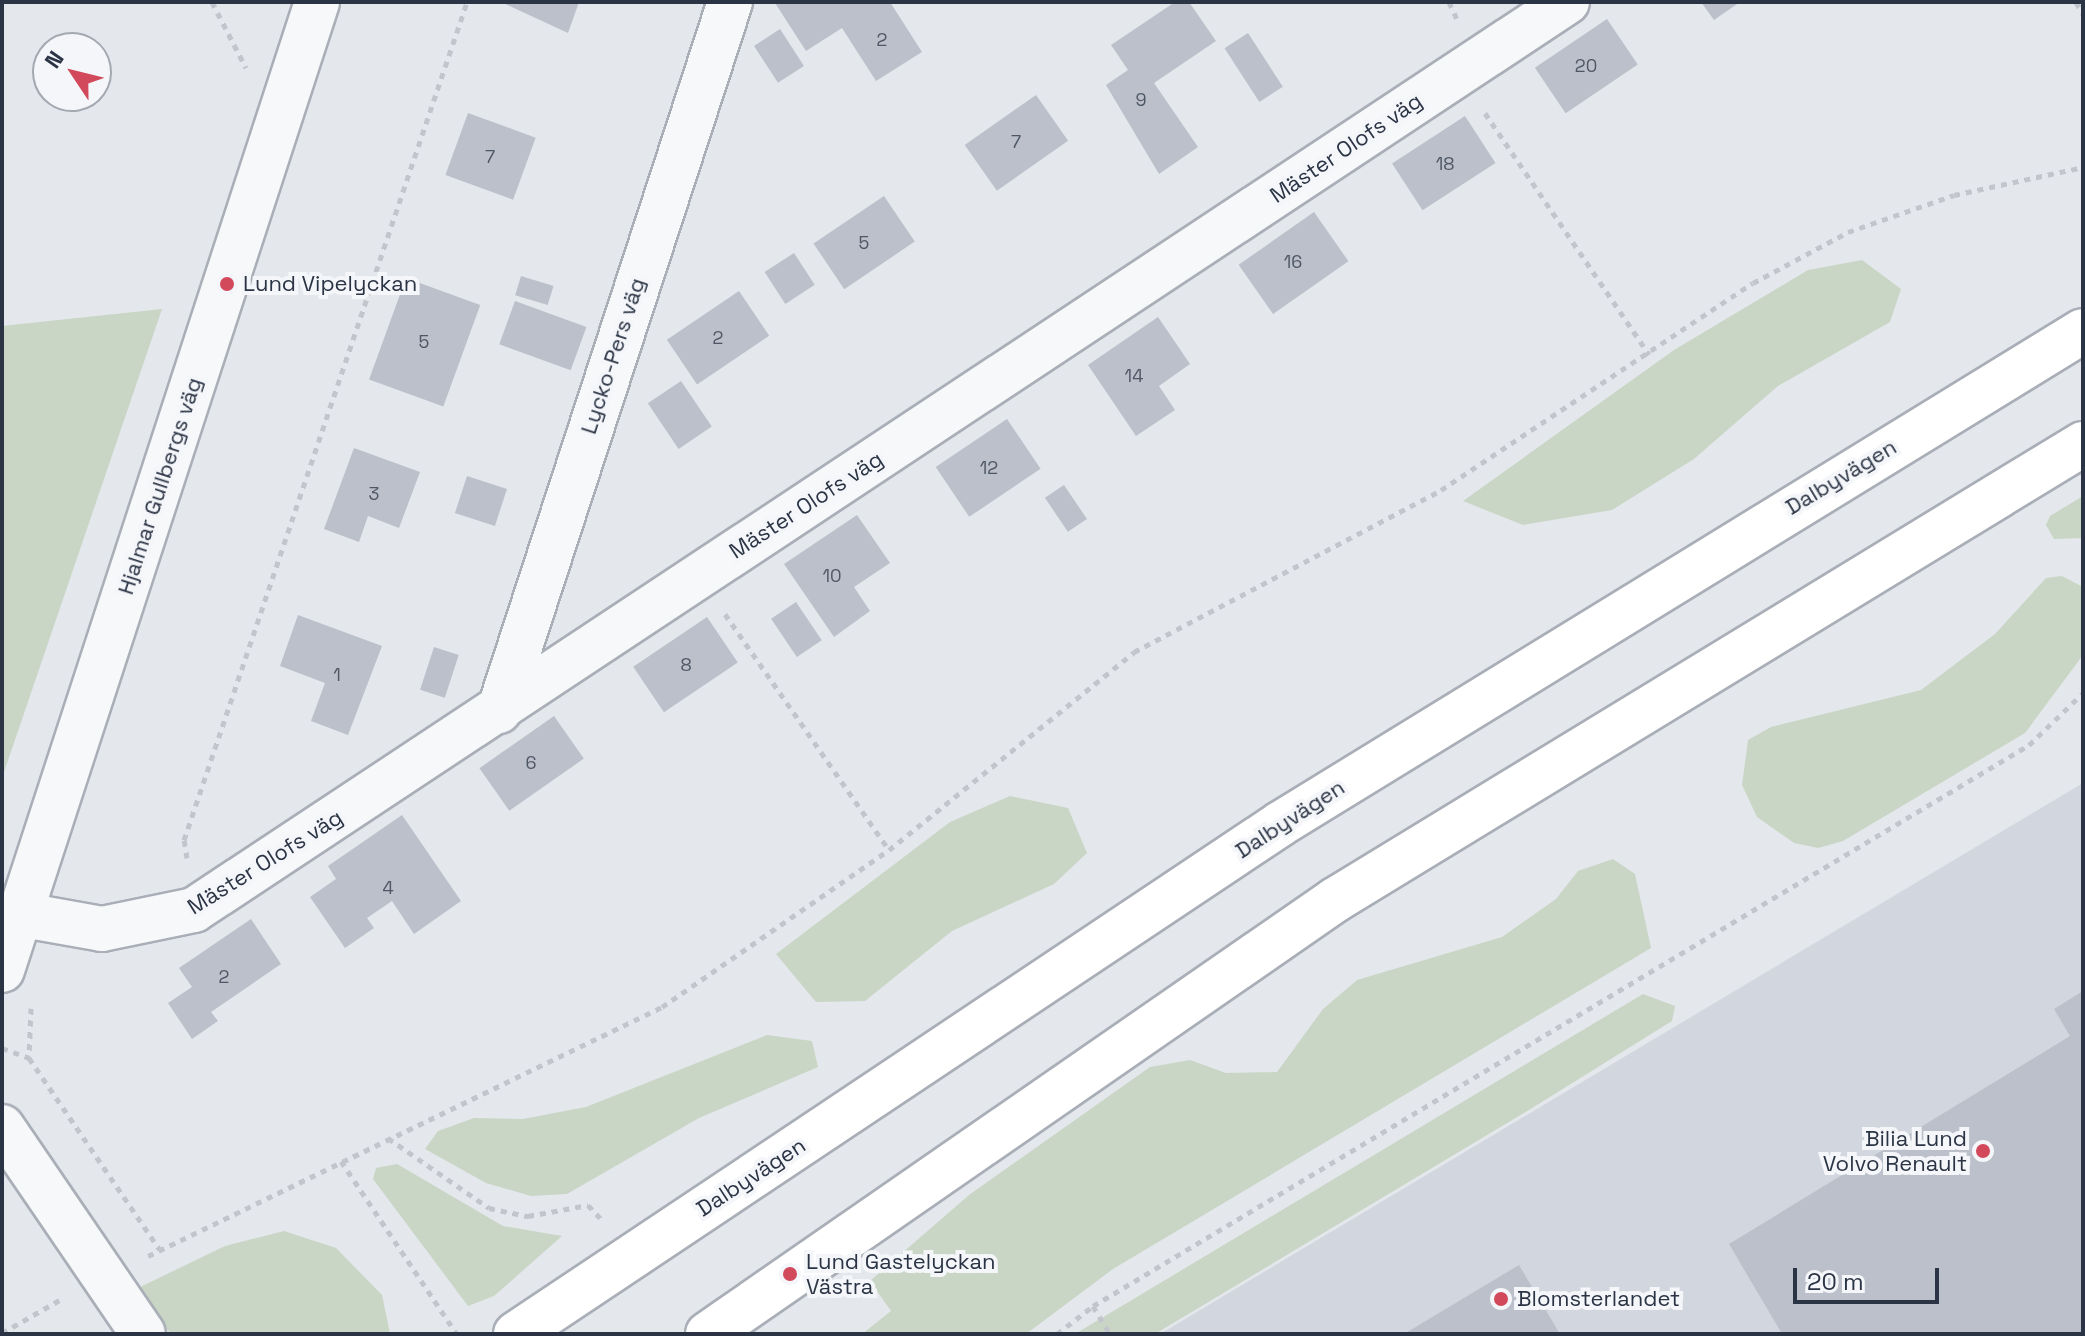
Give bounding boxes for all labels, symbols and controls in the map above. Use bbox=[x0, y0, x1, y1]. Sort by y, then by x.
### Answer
house number: 2 bbox=[877, 29, 887, 51]
north arrow bbox=[32, 32, 112, 112]
text: N bbox=[38, 45, 70, 73]
house number: 20 bbox=[1575, 55, 1597, 77]
street label: Mäster Olofs väg bbox=[1265, 87, 1427, 209]
house number: 9 bbox=[1135, 89, 1147, 111]
house number: 7 bbox=[1011, 131, 1021, 153]
house number: 7 bbox=[485, 146, 495, 168]
house number: 18 bbox=[1436, 153, 1454, 175]
house number: 5 bbox=[859, 232, 869, 254]
house number: 16 bbox=[1284, 251, 1302, 273]
place label: Lund Vipelyckan bbox=[243, 271, 418, 297]
marker: Lund Vipelyckan bbox=[218, 275, 236, 293]
street label: Lycko-Pers väg bbox=[575, 275, 651, 437]
house number: 2 bbox=[713, 327, 723, 349]
house number: 5 bbox=[419, 331, 429, 353]
house number: 14 bbox=[1125, 365, 1143, 387]
street label: Hjalmar Gullbergs väg bbox=[112, 374, 208, 598]
street label: Dalbyvägen bbox=[1781, 434, 1901, 520]
street label: Mäster Olofs väg bbox=[724, 446, 888, 564]
house number: 12 bbox=[980, 457, 998, 479]
house number: 3 bbox=[369, 483, 379, 505]
house number: 10 bbox=[822, 565, 842, 587]
house number: 8 bbox=[680, 654, 692, 676]
house number: 1 bbox=[333, 664, 341, 686]
house number: 6 bbox=[525, 752, 537, 774]
street label: Dalbyvägen bbox=[1230, 774, 1350, 864]
street label: Mäster Olofs väg bbox=[183, 804, 347, 920]
house number: 4 bbox=[382, 877, 394, 899]
house number: 2 bbox=[219, 966, 229, 988]
place label: Bilia Lund Volvo Renault bbox=[1823, 1125, 1967, 1176]
street label: Dalbyvägen bbox=[691, 1132, 811, 1222]
marker: Bilia Lund Volvo Renault bbox=[1974, 1142, 1992, 1160]
place label: Lund Gastelyckan Västra bbox=[806, 1248, 996, 1300]
scale bar bbox=[1797, 1252, 1943, 1302]
marker: Lund Gastelyckan Västra bbox=[781, 1265, 799, 1283]
text: 20 m bbox=[1807, 1266, 1864, 1297]
place label: Blomsterlandet bbox=[1517, 1286, 1680, 1312]
marker: Blomsterlandet bbox=[1492, 1290, 1510, 1308]

